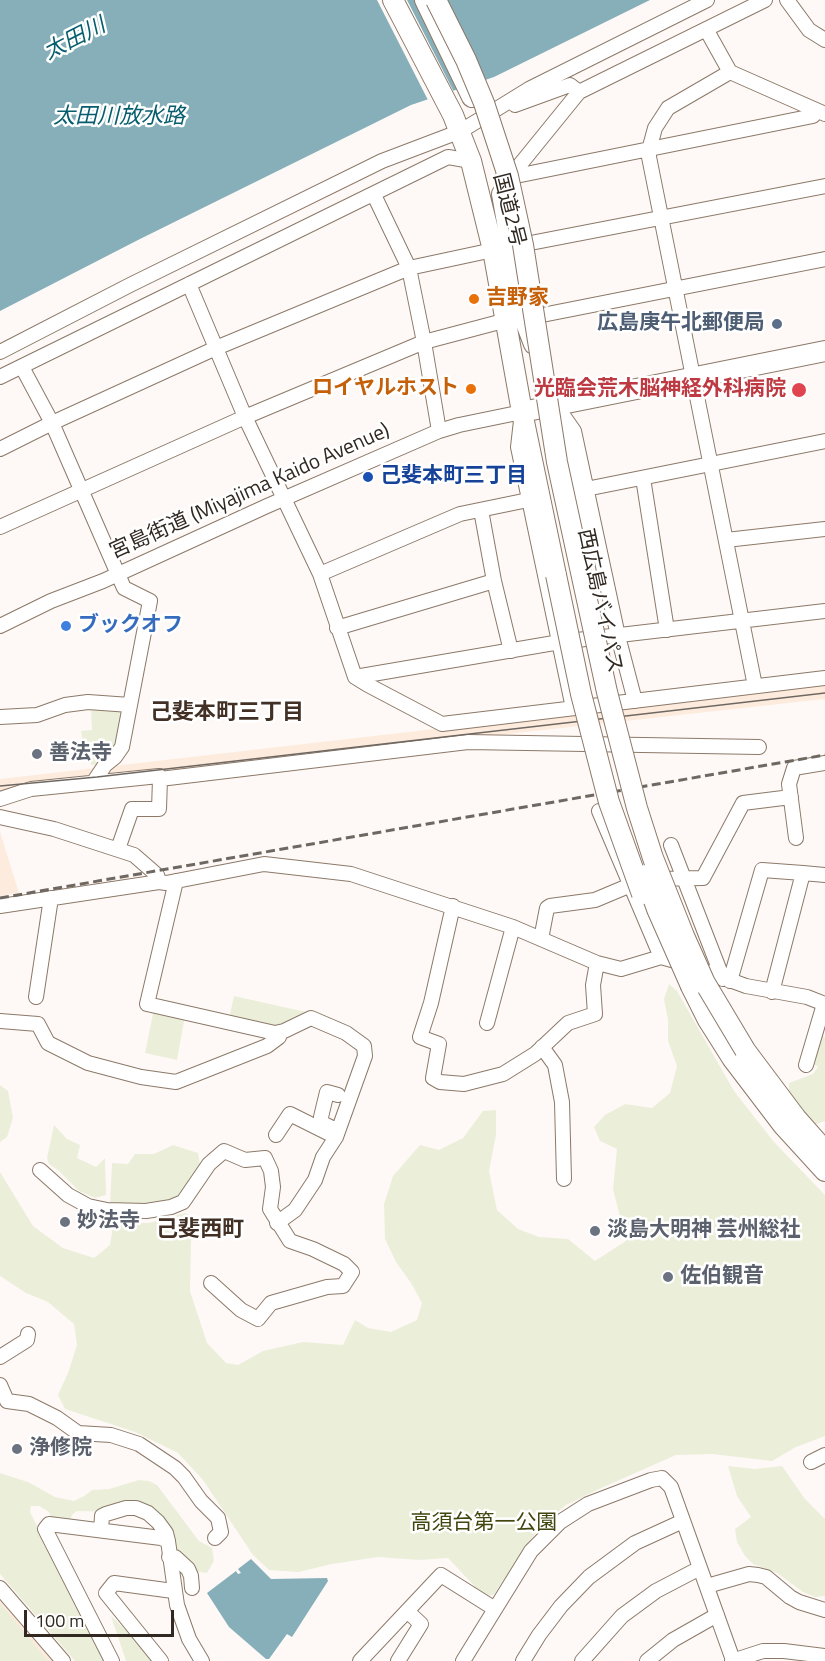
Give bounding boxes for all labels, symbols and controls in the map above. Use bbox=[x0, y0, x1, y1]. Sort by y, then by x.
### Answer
water label: 太田川 bbox=[40, 13, 110, 67]
water label: 太田川放水路 bbox=[53, 105, 185, 131]
street label: 国道2号 bbox=[487, 171, 529, 249]
place label: 吉野家 bbox=[486, 286, 549, 312]
marker: 吉野家 bbox=[467, 292, 481, 306]
place label: 広島庚午北郵便局 bbox=[597, 311, 765, 337]
marker: 広島庚午北郵便局 bbox=[770, 317, 784, 331]
place label: ロイヤルホスト bbox=[312, 376, 459, 402]
place label: 光臨会荒木脳神経外科病院 bbox=[534, 377, 786, 403]
marker: 光臨会荒木脳神経外科病院 bbox=[790, 381, 808, 399]
marker: ロイヤルホスト bbox=[464, 382, 478, 396]
street label: 宮島街道 (Miyajima Kaido Avenue) bbox=[106, 419, 394, 565]
place label: 己斐本町三丁目 bbox=[380, 464, 527, 490]
marker: 己斐本町三丁目 bbox=[361, 470, 375, 484]
street label: 西広島バイパス bbox=[571, 526, 627, 676]
place label: ブックオフ bbox=[78, 613, 183, 639]
marker: ブックオフ bbox=[59, 619, 73, 633]
district label: 己斐本町三丁目 bbox=[150, 701, 304, 727]
place label: 善法寺 bbox=[49, 741, 112, 767]
marker: 善法寺 bbox=[30, 747, 44, 761]
place label: 妙法寺 bbox=[77, 1209, 140, 1235]
marker: 妙法寺 bbox=[58, 1215, 72, 1229]
district label: 己斐西町 bbox=[156, 1218, 244, 1244]
place label: 淡島大明神 芸州総社 bbox=[607, 1218, 801, 1244]
marker: 淡島大明神 芸州総社 bbox=[588, 1224, 602, 1238]
place label: 佐伯観音 bbox=[680, 1264, 764, 1290]
marker: 佐伯観音 bbox=[661, 1270, 675, 1284]
place label: 浄修院 bbox=[29, 1436, 92, 1462]
marker: 浄修院 bbox=[10, 1442, 24, 1456]
park label: 高須台第一公園 bbox=[411, 1511, 557, 1537]
scale bar bbox=[27, 1598, 177, 1636]
text: 100 m bbox=[35, 1607, 84, 1634]

